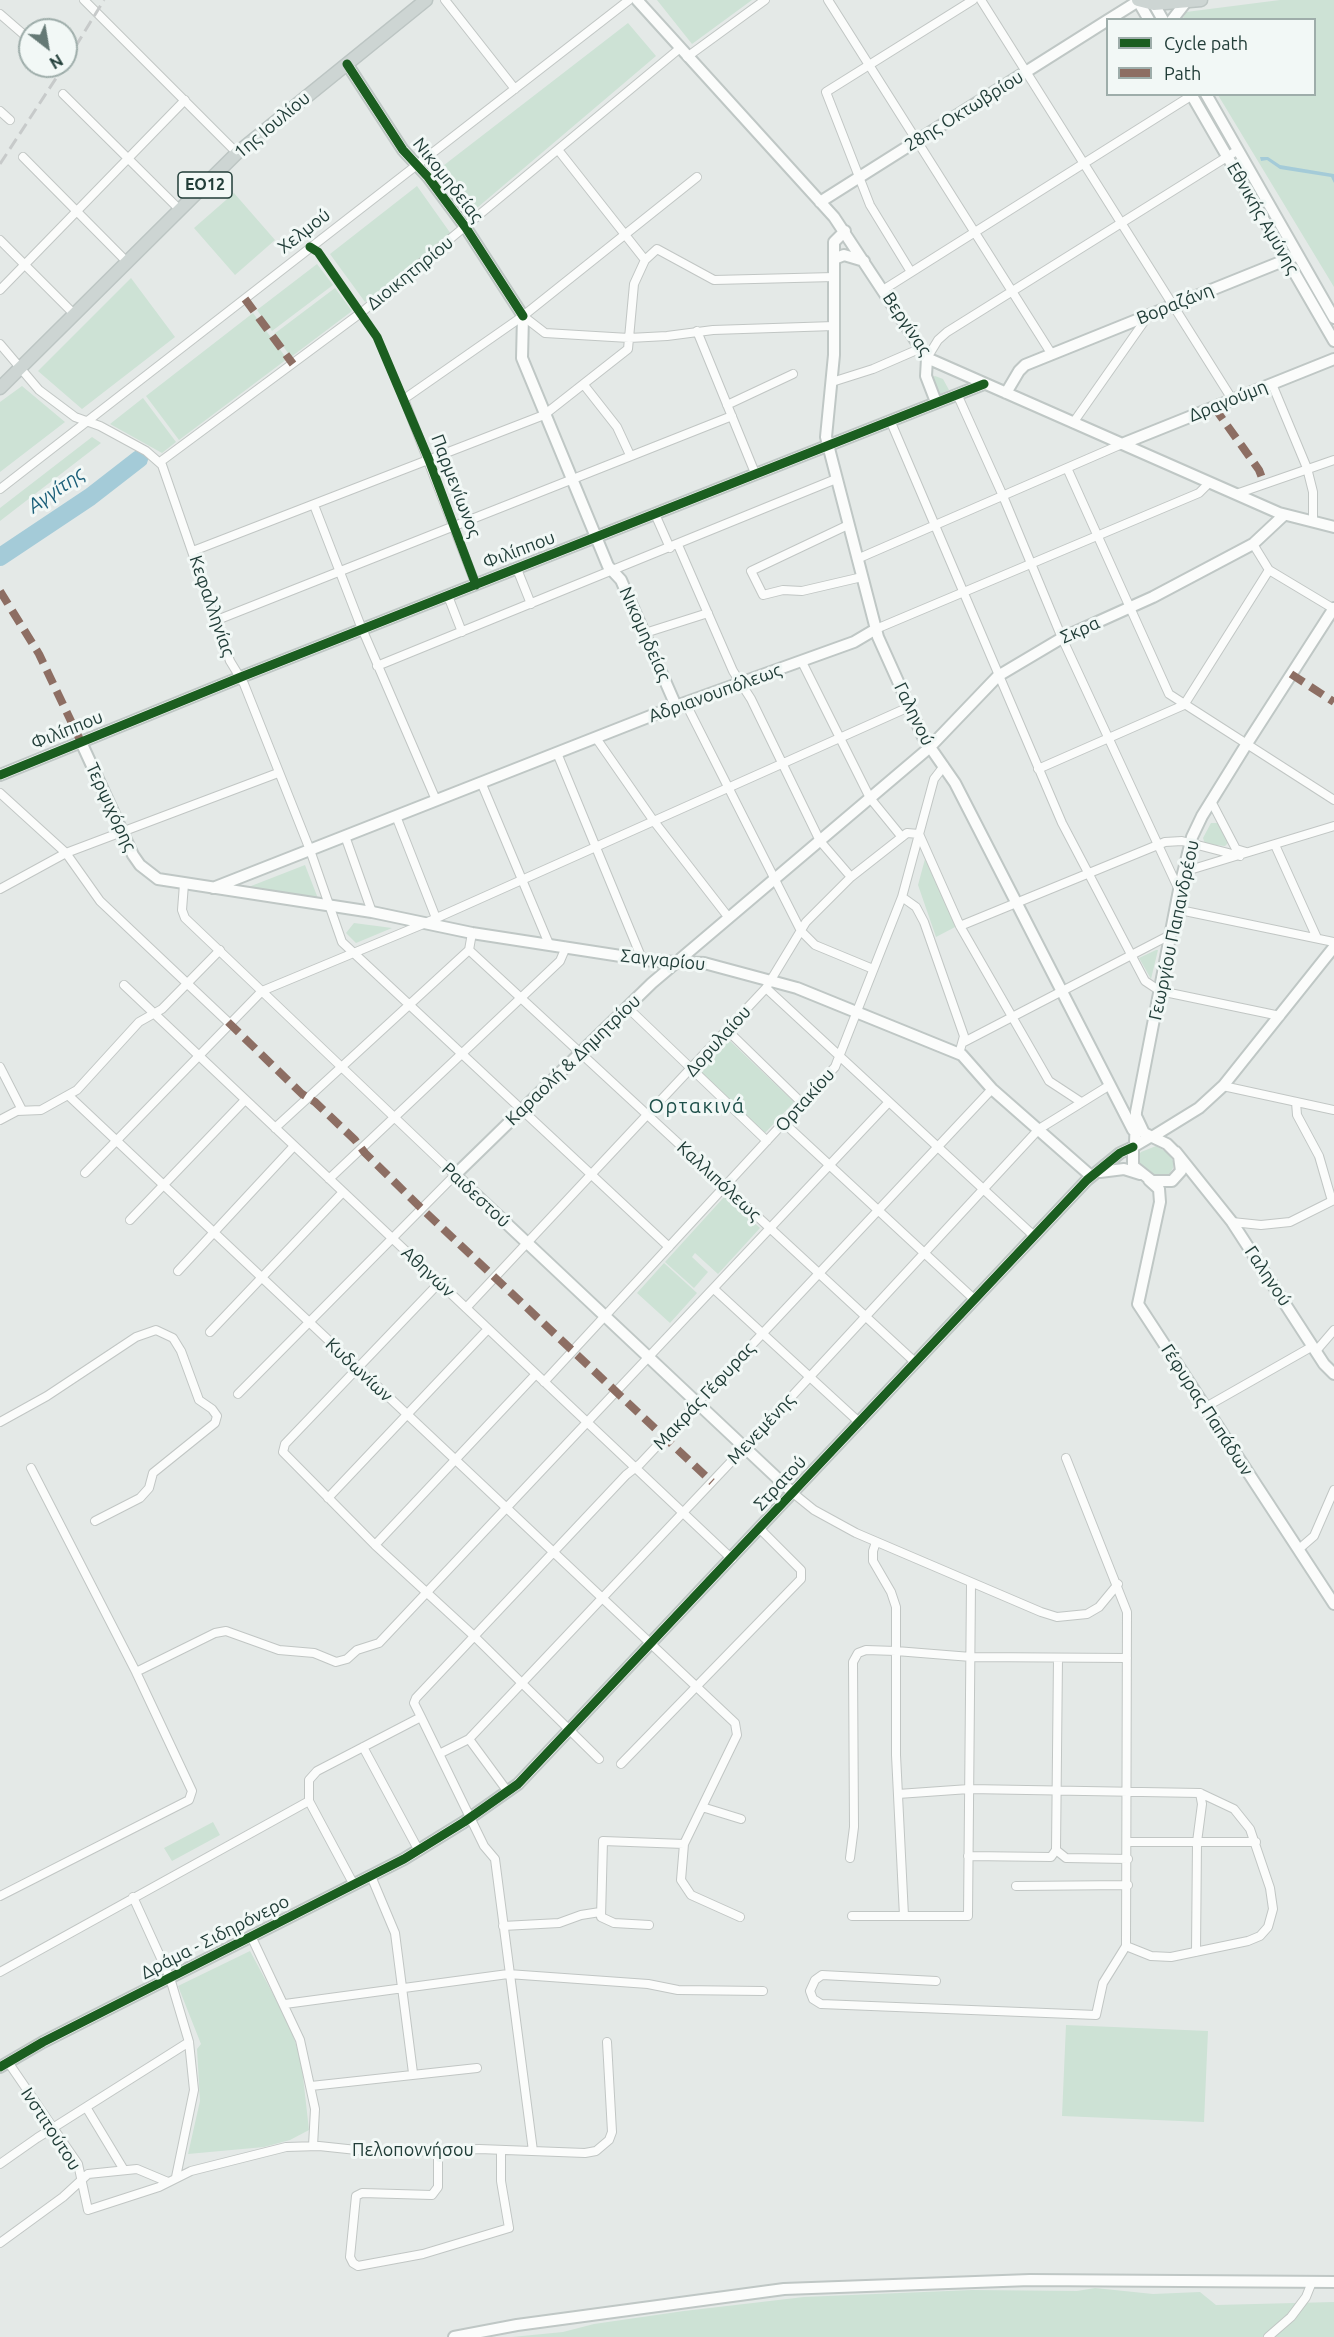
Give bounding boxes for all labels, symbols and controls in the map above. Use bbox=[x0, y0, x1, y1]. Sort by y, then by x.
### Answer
north arrow bbox=[18, 18, 78, 78]
legend bbox=[1106, 18, 1316, 96]
text: Cycle path bbox=[1164, 33, 1248, 53]
text: N bbox=[46, 51, 66, 73]
text: Path bbox=[1164, 63, 1201, 83]
street label: 28ης Οκτωβρίου bbox=[901, 66, 1027, 156]
street label: 1ης Ιουλίου bbox=[230, 87, 314, 163]
street label: Νικομηδείας bbox=[408, 133, 488, 227]
street label: Εθνικής Αμύνης bbox=[1222, 158, 1304, 278]
road number: ΕΟ12 bbox=[178, 172, 232, 198]
street label: Χελμού bbox=[273, 204, 335, 258]
street label: Διοικητηρίου bbox=[362, 232, 458, 314]
street label: Βοραζάνη bbox=[1133, 279, 1217, 329]
street label: Βεργίνας bbox=[878, 288, 936, 360]
street label: Δραγούμη bbox=[1185, 375, 1271, 427]
street label: Παρμενίωνος bbox=[426, 431, 486, 541]
water label: Αγγίτης bbox=[23, 462, 89, 518]
street label: Φιλίππου bbox=[480, 526, 558, 574]
street label: Κεφαλληνίας bbox=[185, 553, 239, 659]
street label: Νικομηδείας bbox=[615, 583, 675, 685]
street label: Σκρα bbox=[1057, 612, 1103, 648]
street label: Αδριανουπόλεως bbox=[646, 659, 784, 727]
street label: Γαληνού bbox=[889, 679, 939, 749]
street label: Φιλίππου bbox=[28, 706, 106, 754]
street label: Τερψιχόρης bbox=[81, 759, 141, 855]
street label: Γεωργίου Παπανδρέου bbox=[1144, 838, 1204, 1022]
street label: Σαγγαρίου bbox=[619, 945, 707, 975]
street label: Καραολή & Δημητρίου bbox=[501, 990, 645, 1130]
street label: Δορυλαίου bbox=[681, 1001, 755, 1081]
street label: Ορτακίου bbox=[771, 1064, 839, 1136]
district label: Ορτακινά bbox=[648, 1094, 746, 1118]
street label: Καλλιπόλεως bbox=[673, 1137, 765, 1225]
street label: Ραιδεστού bbox=[437, 1158, 515, 1232]
street label: Αθηνών bbox=[397, 1242, 459, 1302]
street label: Γαληνού bbox=[1240, 1242, 1296, 1310]
street label: Κυδωνίων bbox=[321, 1334, 397, 1406]
street label: Μακράς Γέφυρας bbox=[649, 1338, 759, 1454]
street label: Γέφυρας Παπάδων bbox=[1156, 1340, 1258, 1480]
street label: Μενεμένης bbox=[723, 1389, 799, 1469]
street label: Στρατού bbox=[749, 1451, 811, 1515]
street label: Δράμα - Σιδηρόνερο bbox=[137, 1890, 293, 1984]
street label: Ινστιτούτου bbox=[16, 2084, 86, 2174]
street label: Πελοποννήσου bbox=[352, 2139, 474, 2161]

